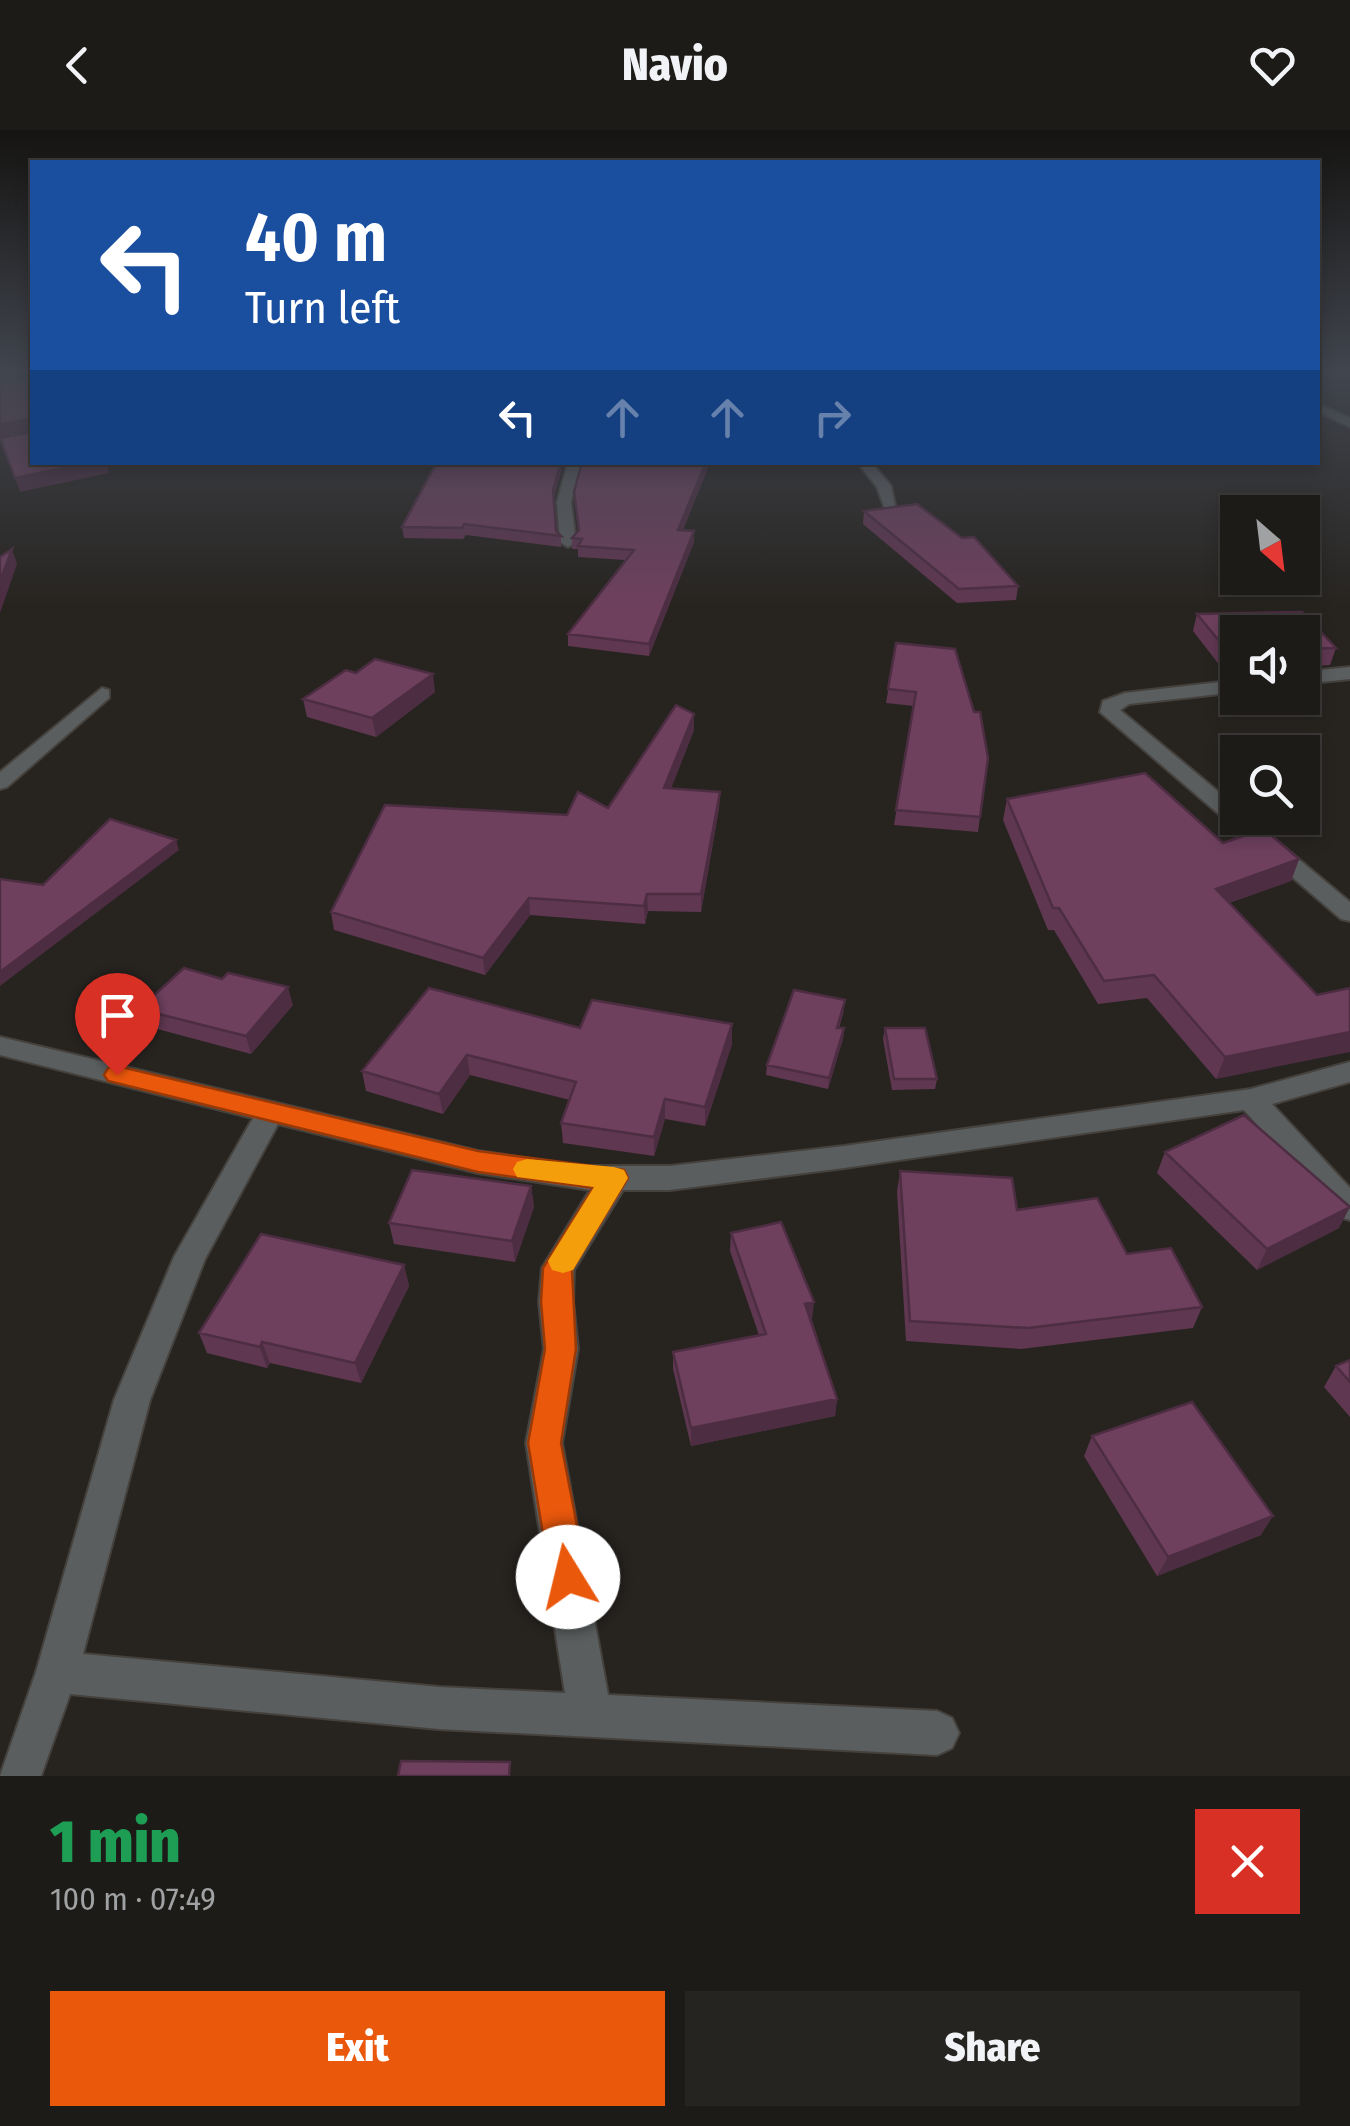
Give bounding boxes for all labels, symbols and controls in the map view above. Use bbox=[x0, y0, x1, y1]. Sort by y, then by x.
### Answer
icon: back bbox=[50, 38, 105, 93]
text: Navio bbox=[622, 38, 728, 92]
icon: heart bbox=[1245, 38, 1300, 93]
text: 40 m bbox=[245, 196, 387, 280]
icon: left bbox=[80, 200, 210, 330]
text: Turn left bbox=[245, 281, 400, 335]
icon: left bbox=[490, 390, 545, 445]
icon: ahead bbox=[595, 390, 650, 445]
icon: ahead bbox=[700, 390, 755, 445]
icon: right bbox=[805, 390, 860, 445]
north arrow bbox=[1220, 495, 1320, 595]
map controls bbox=[1220, 495, 1320, 835]
button: sound bbox=[1220, 615, 1320, 715]
button: search bbox=[1220, 735, 1320, 835]
pin bbox=[75, 973, 160, 1076]
icon: arrive bbox=[90, 988, 145, 1043]
position arrow bbox=[516, 1525, 620, 1629]
text: 1 min bbox=[50, 1806, 181, 1878]
button: close bbox=[1195, 1809, 1300, 1914]
text: 100 m · 07:49 bbox=[50, 1880, 216, 1918]
button: Exit bbox=[50, 1991, 665, 2106]
button: Share bbox=[685, 1991, 1300, 2106]

